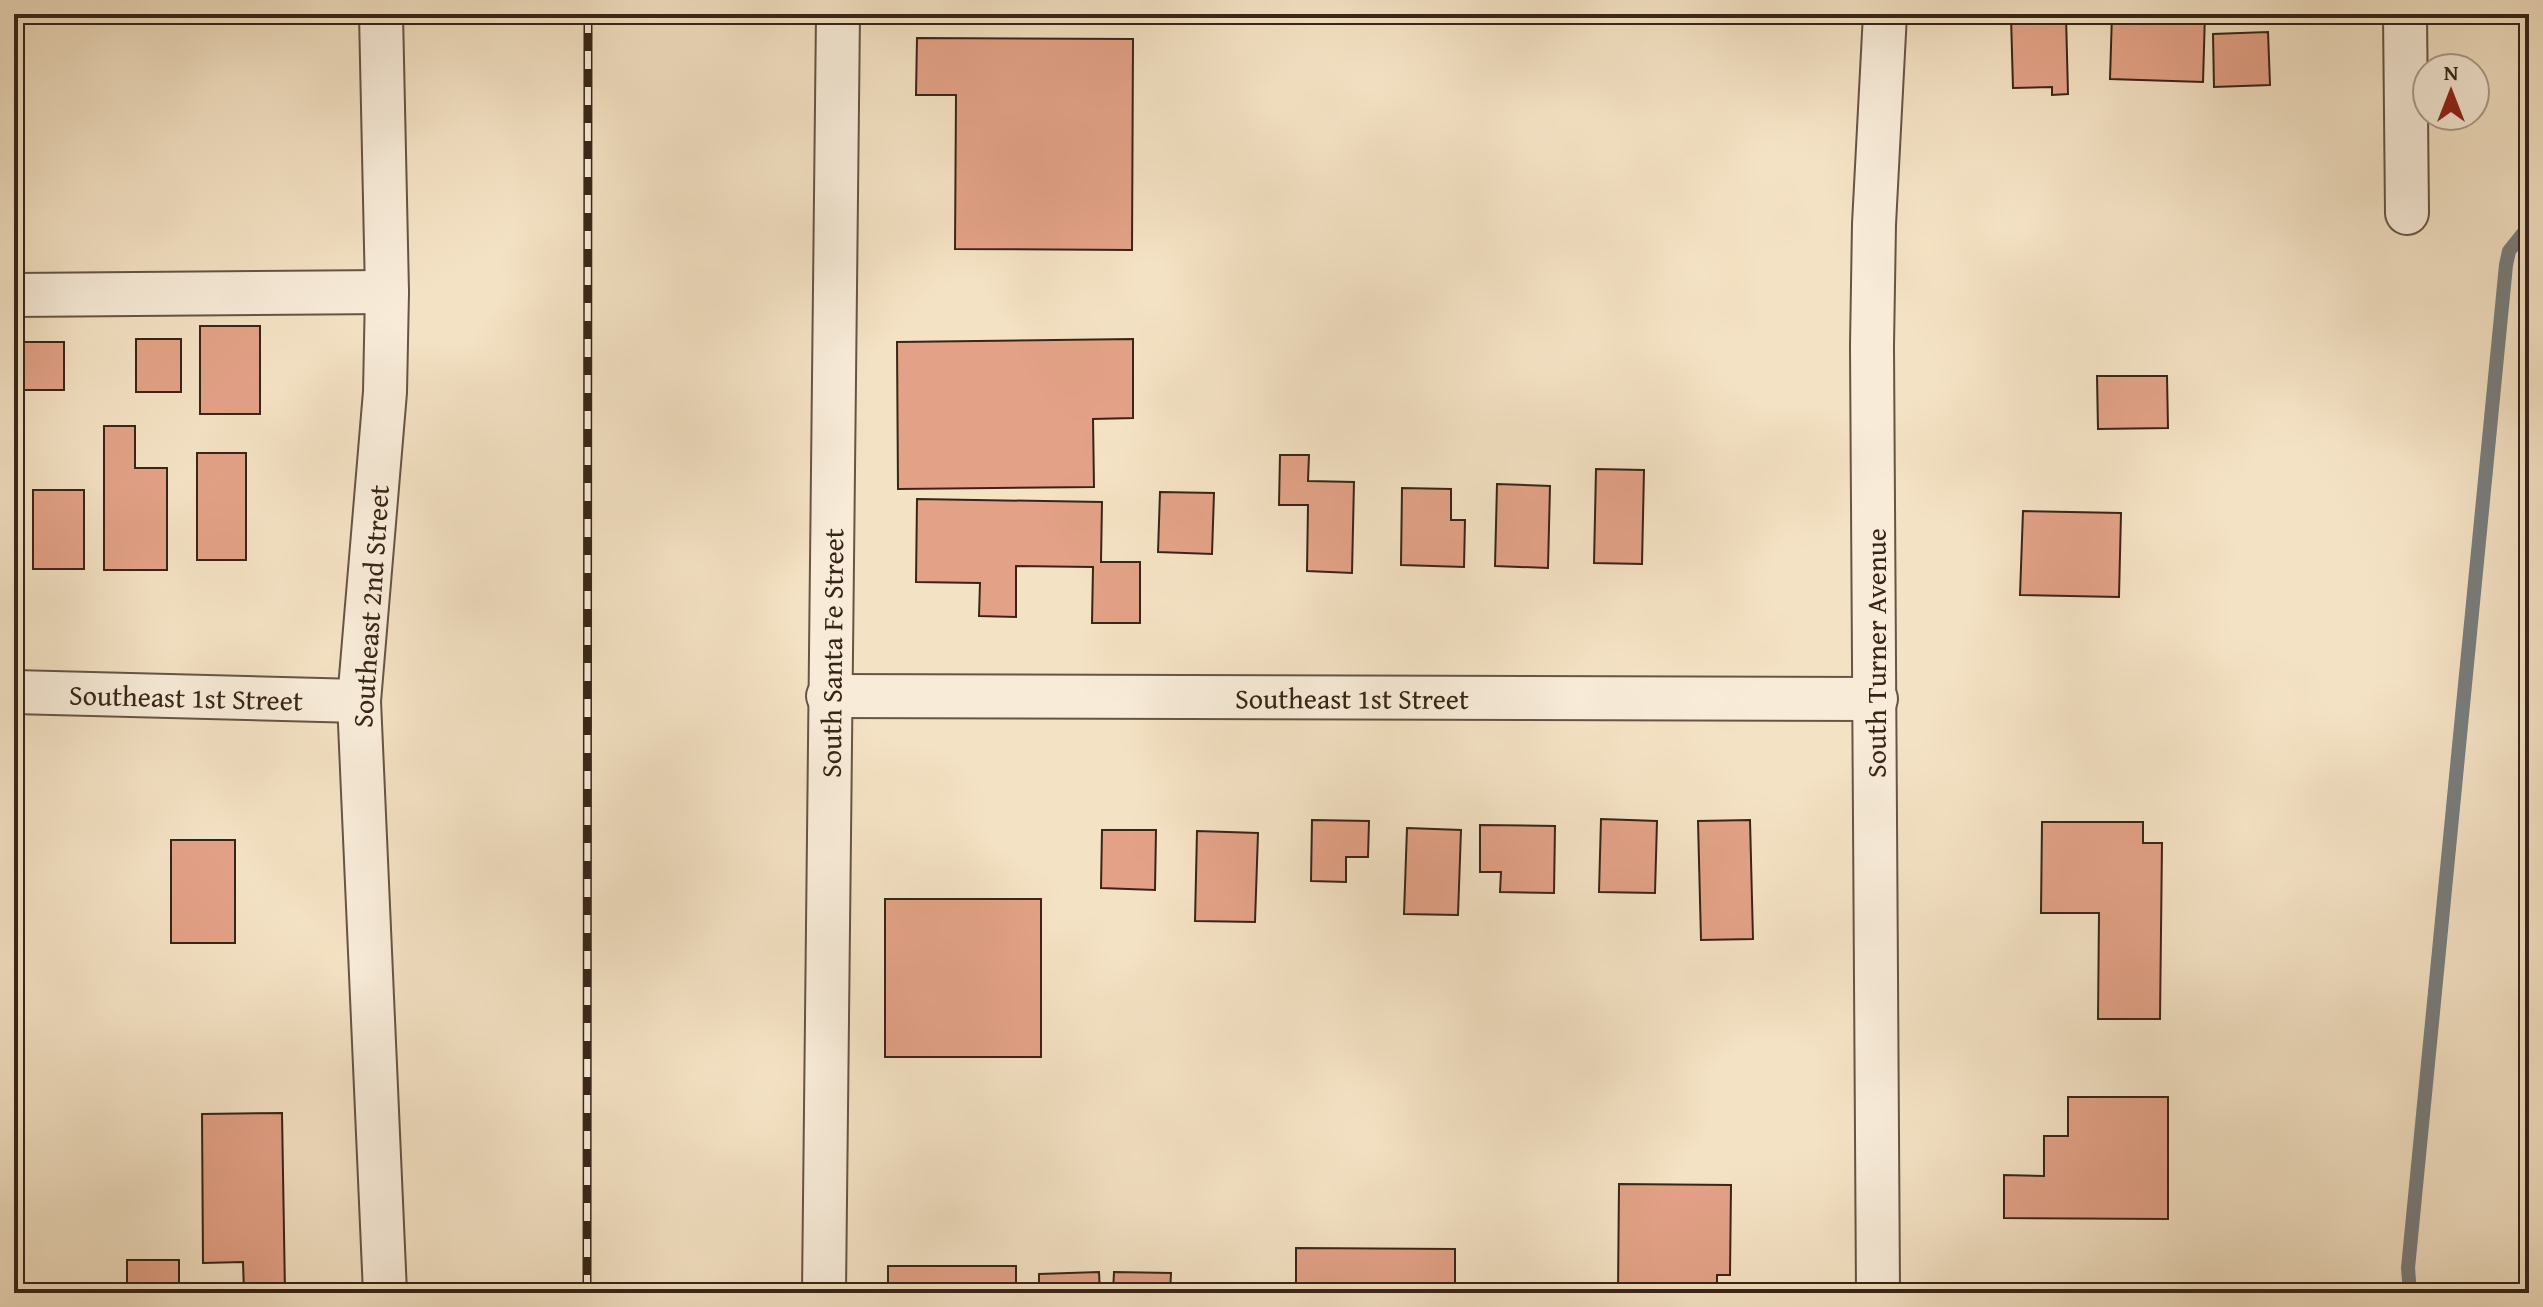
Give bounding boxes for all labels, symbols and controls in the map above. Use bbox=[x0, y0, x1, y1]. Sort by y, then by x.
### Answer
north arrow bbox=[2411, 52, 2491, 132]
text: N bbox=[2444, 56, 2459, 88]
street label: Southeast 2nd Street bbox=[341, 483, 399, 729]
street label: South Santa Fe Street bbox=[809, 528, 853, 778]
street label: South Turner Avenue bbox=[1855, 528, 1896, 778]
street label: Southeast 1st Street bbox=[69, 673, 303, 720]
street label: Southeast 1st Street bbox=[1235, 677, 1469, 718]

